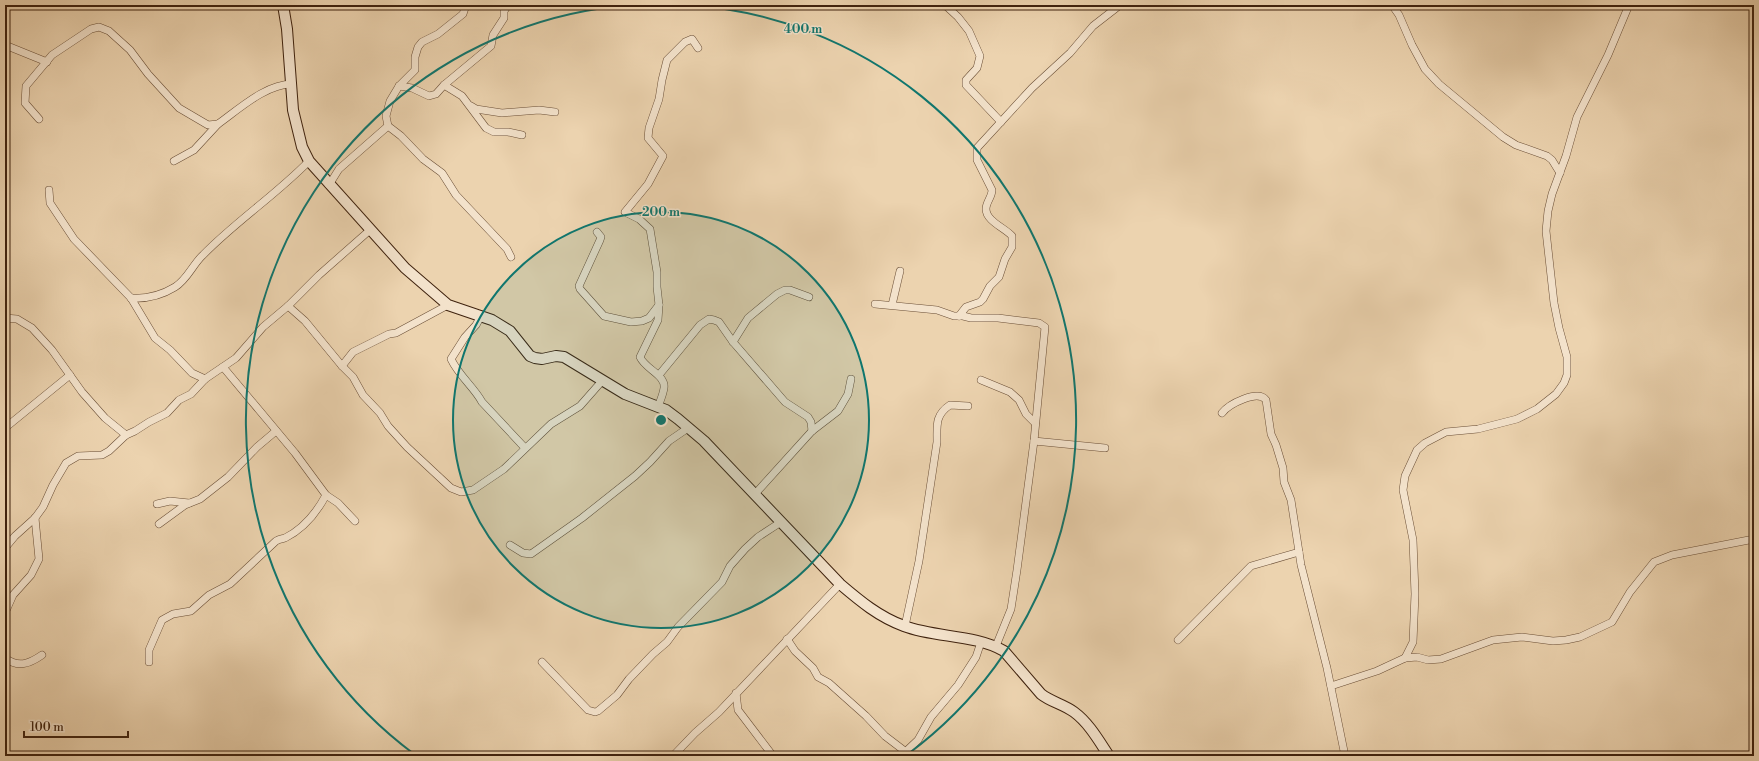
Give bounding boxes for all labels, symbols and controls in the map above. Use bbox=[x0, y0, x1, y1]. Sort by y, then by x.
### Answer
text: 400 m bbox=[784, 22, 822, 37]
text: 200 m bbox=[642, 205, 680, 220]
centre of rings bbox=[654, 413, 668, 427]
scale bar bbox=[24, 713, 128, 739]
text: 100 m bbox=[30, 720, 64, 735]

